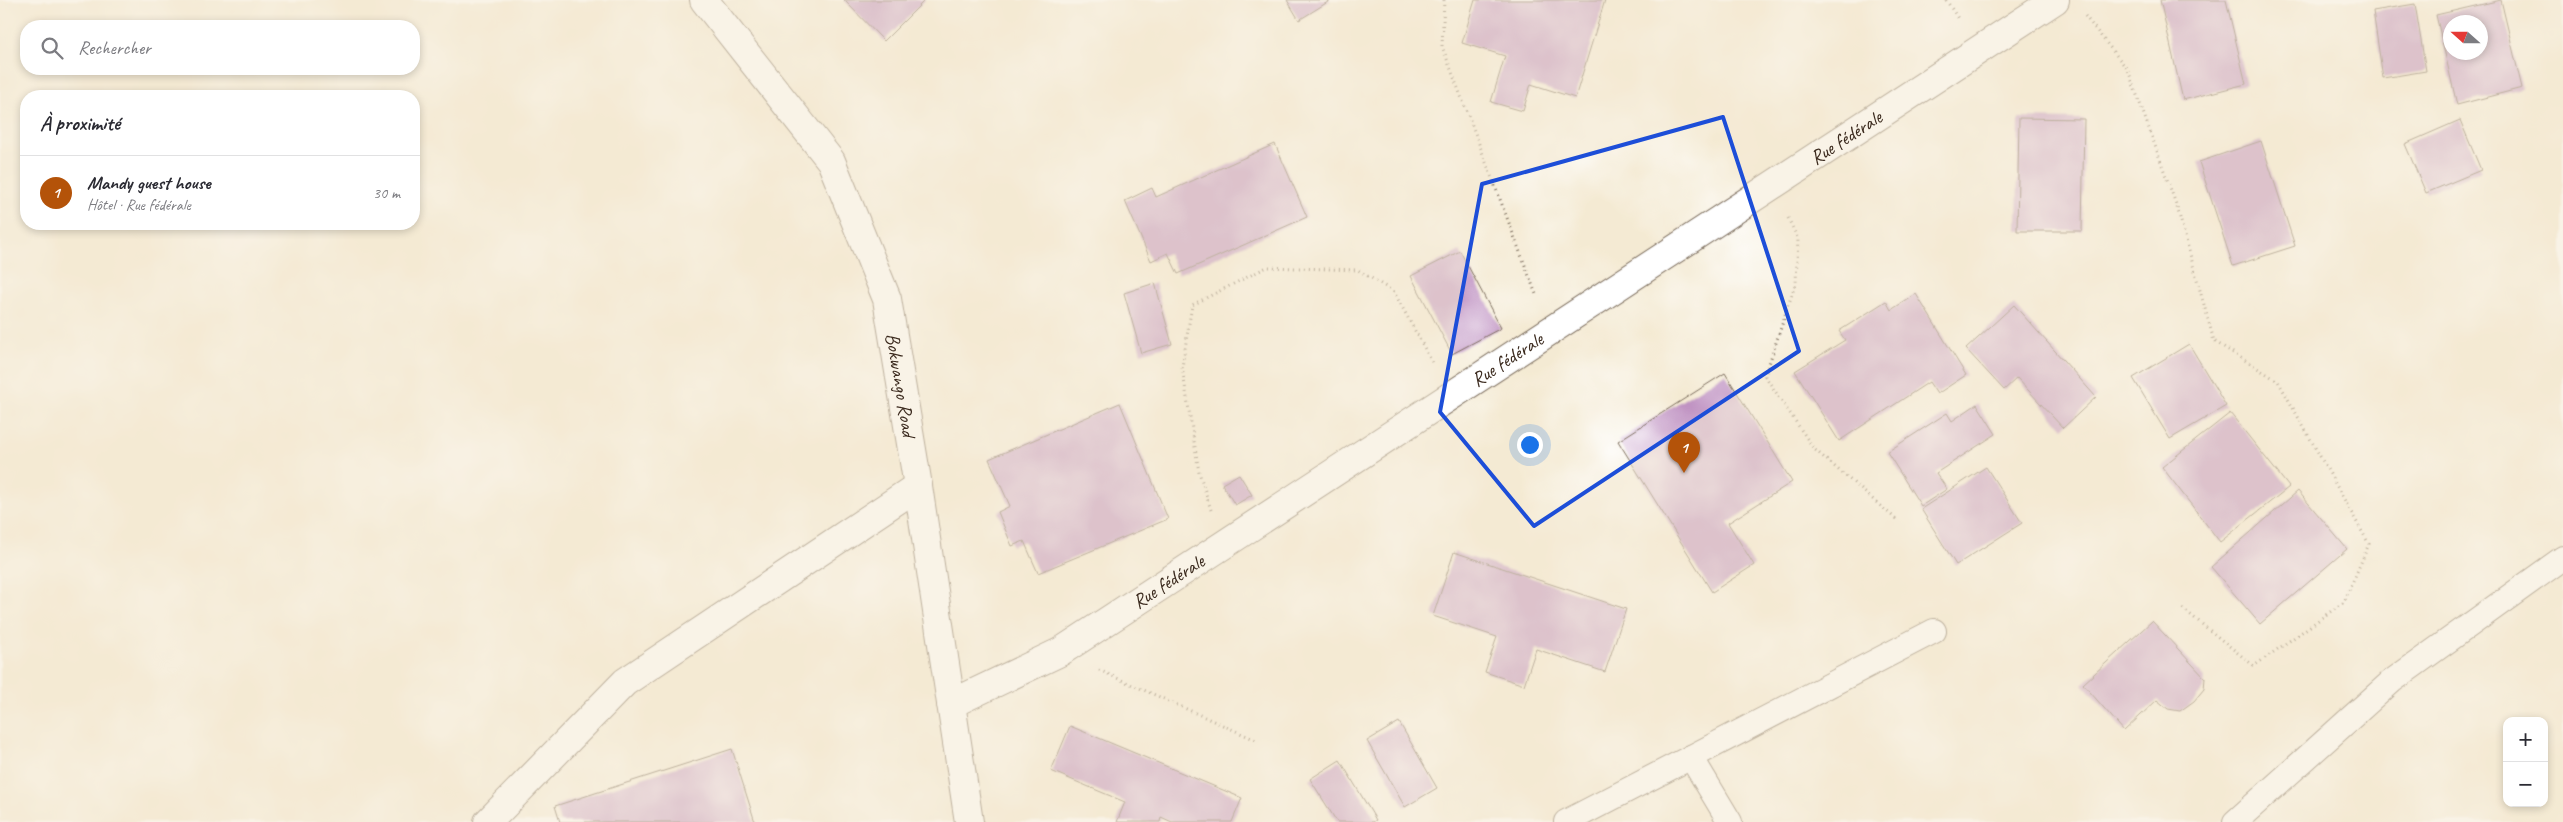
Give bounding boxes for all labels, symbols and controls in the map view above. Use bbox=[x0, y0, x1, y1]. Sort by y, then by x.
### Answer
north arrow bbox=[2443, 15, 2488, 60]
search box bbox=[20, 20, 420, 75]
icon: search bbox=[38, 34, 66, 62]
text: Rechercher bbox=[78, 36, 151, 60]
street label: Rue fédérale bbox=[1805, 104, 1888, 170]
text: À proximité bbox=[40, 110, 120, 136]
text: Mandy guest house bbox=[87, 171, 210, 195]
text: 1 bbox=[52, 183, 60, 203]
text: 30 m bbox=[373, 183, 400, 203]
text: Hôtel · Rue fédérale bbox=[87, 195, 191, 215]
street label: Rue fédérale bbox=[1466, 326, 1549, 392]
street label: Bokwango Road bbox=[880, 331, 923, 442]
your location bbox=[1517, 432, 1543, 458]
pin: 1 bbox=[1668, 432, 1700, 473]
street label: Rue fédérale bbox=[1127, 548, 1210, 614]
map controls bbox=[2503, 717, 2548, 807]
button: + bbox=[2503, 717, 2548, 762]
button: − bbox=[2503, 762, 2548, 807]

